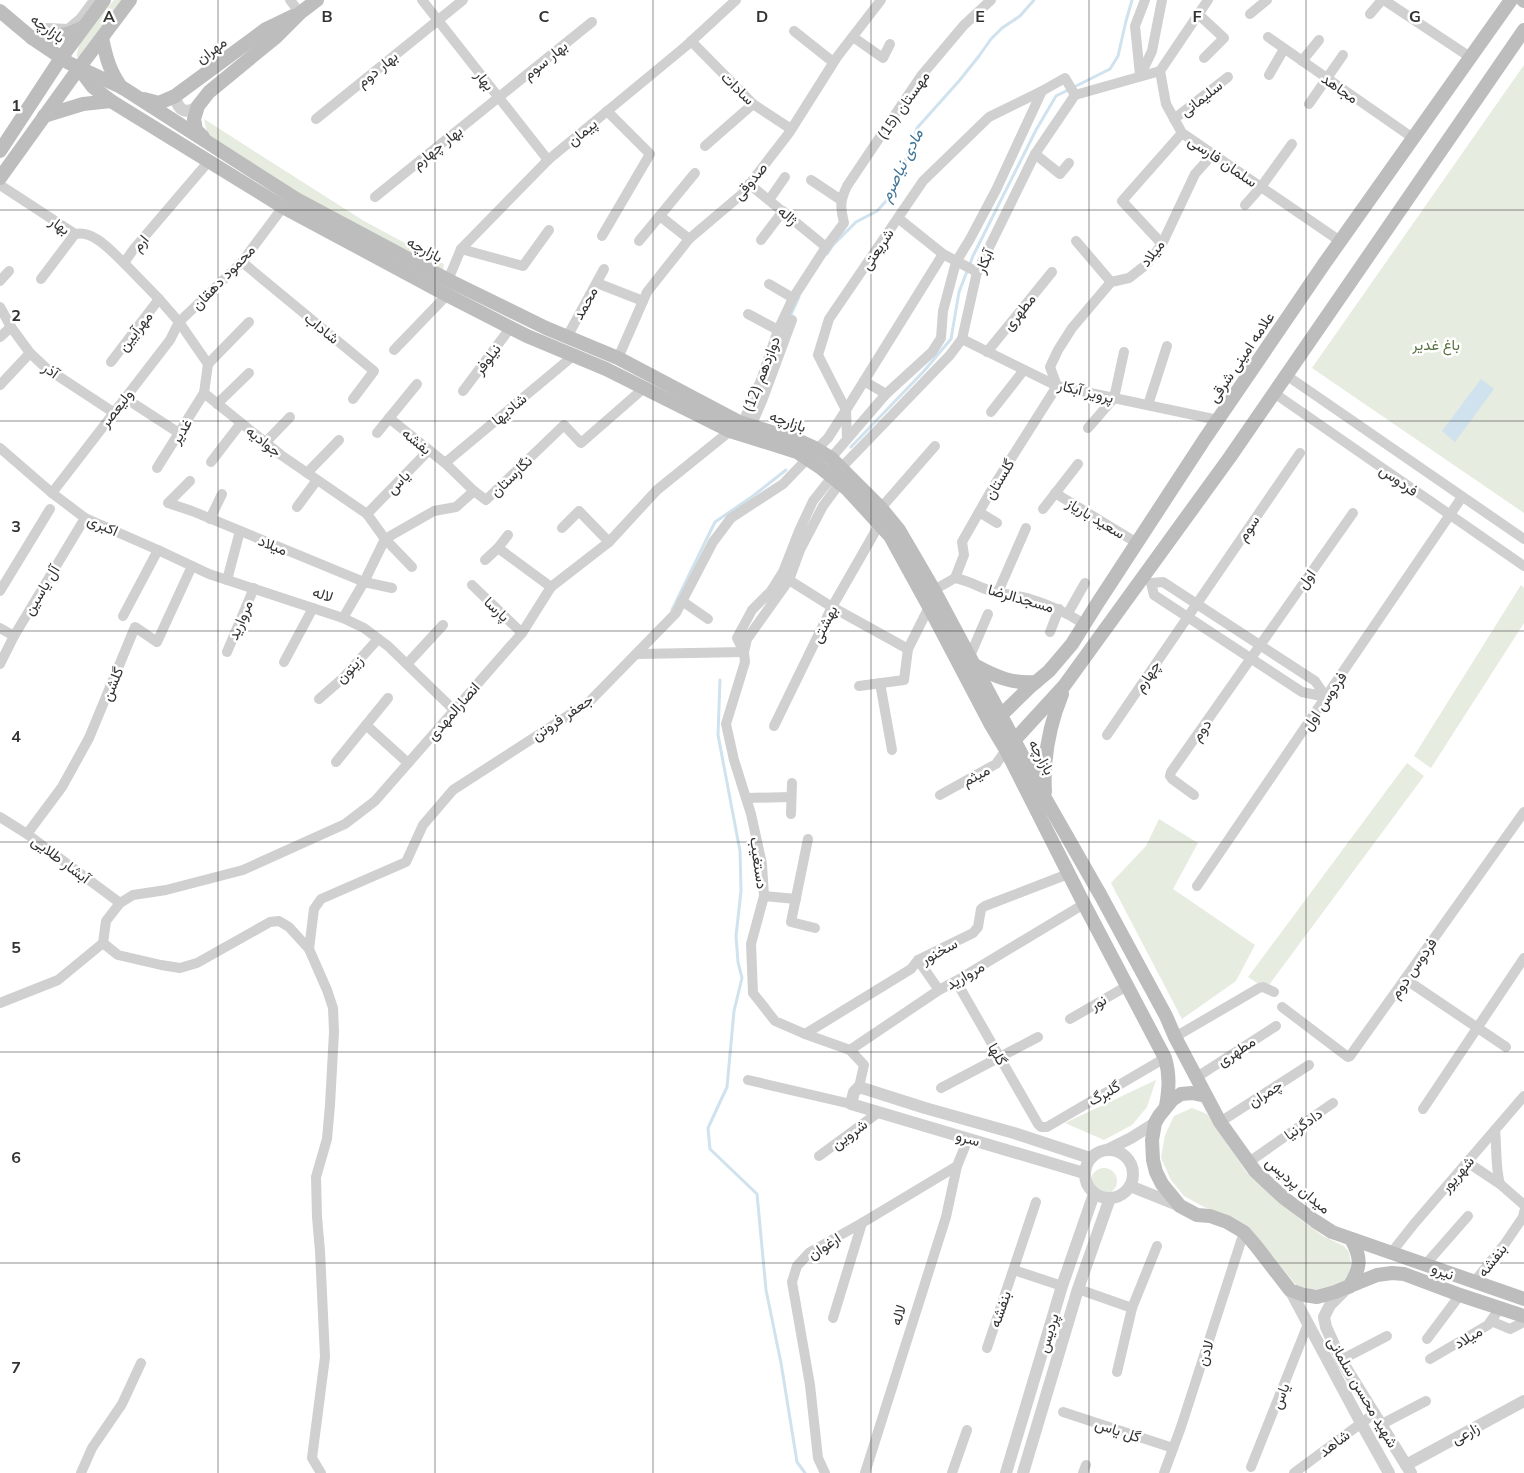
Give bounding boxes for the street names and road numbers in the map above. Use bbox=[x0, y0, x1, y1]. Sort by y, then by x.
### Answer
street label: بازارچه bbox=[27, 9, 69, 48]
street label: مهران bbox=[192, 32, 230, 68]
street label: بهار سوم bbox=[519, 36, 572, 85]
street label: بهار دوم bbox=[353, 47, 402, 92]
street label: بهار bbox=[470, 65, 499, 94]
street label: سادات bbox=[717, 67, 759, 109]
street label: مهستان (15) bbox=[872, 67, 934, 143]
street label: مجاهد bbox=[1318, 69, 1362, 107]
street label: سلیمانی bbox=[1176, 75, 1227, 121]
street label: پیمان bbox=[563, 114, 602, 151]
street label: بهار چهارم bbox=[408, 121, 467, 174]
street label: سلمان فارسی bbox=[1184, 131, 1261, 192]
street label: صدوقی bbox=[729, 158, 772, 205]
street label: ژاله bbox=[774, 201, 802, 229]
street label: بهار bbox=[45, 211, 74, 239]
street label: شریعتی bbox=[856, 224, 899, 274]
street label: ارم bbox=[127, 231, 153, 256]
street label: بازارچه bbox=[403, 232, 446, 267]
street label: میلاد bbox=[1135, 235, 1169, 271]
street label: محمود دهقان bbox=[187, 240, 259, 314]
street label: آبکار bbox=[970, 244, 998, 277]
street label: محمد bbox=[568, 283, 602, 323]
street label: مطهری bbox=[998, 290, 1040, 335]
street label: مهرآیین bbox=[113, 307, 157, 355]
street label: شاداب bbox=[301, 308, 343, 348]
street label: علامه امینی شرقی bbox=[1204, 308, 1279, 407]
street label: دوازدهم (12) bbox=[738, 333, 785, 415]
street label: نیلوفر bbox=[469, 340, 505, 379]
street label: آذر bbox=[38, 357, 64, 383]
street label: پرویز آبکار bbox=[1055, 375, 1116, 408]
street label: ولیعصر bbox=[94, 385, 137, 432]
street label: شادیها bbox=[488, 389, 530, 429]
street label: بازارچه bbox=[767, 406, 809, 437]
street label: غدیر bbox=[165, 414, 196, 448]
street label: جوادیه bbox=[242, 421, 286, 461]
street label: بفشه bbox=[398, 423, 436, 459]
street label: نگارستان bbox=[486, 451, 536, 501]
street label: گلستان bbox=[980, 455, 1019, 503]
street label: فردوس bbox=[1375, 460, 1422, 501]
street label: یاس bbox=[382, 466, 415, 499]
street label: سعید باریاز bbox=[1062, 493, 1129, 543]
street label: اکبری bbox=[84, 510, 121, 541]
street label: سوم bbox=[1232, 511, 1264, 545]
street label: میلاد bbox=[256, 531, 290, 559]
street label: آل یاسین bbox=[19, 560, 65, 619]
street label: اول bbox=[1293, 565, 1319, 593]
street label: مسجدالرضا bbox=[986, 580, 1056, 616]
street label: لاله bbox=[310, 582, 336, 606]
street label: پارسا bbox=[479, 592, 514, 626]
street label: مروارید bbox=[223, 597, 257, 643]
street label: بهشتی bbox=[807, 602, 842, 646]
street label: زیتون bbox=[331, 651, 367, 687]
street label: چهارم bbox=[1130, 656, 1165, 696]
street label: گلشن bbox=[97, 664, 128, 704]
street label: فردوس اول bbox=[1297, 668, 1351, 735]
street label: انصارالمهدی bbox=[422, 678, 484, 745]
street label: جعفر فروتن bbox=[528, 689, 597, 745]
street label: دوم bbox=[1187, 715, 1216, 745]
street label: بازارچه bbox=[1024, 736, 1059, 779]
street label: میثم bbox=[959, 760, 993, 791]
street label: آبشار طلایی bbox=[27, 831, 95, 889]
street label: دستغیب bbox=[746, 836, 772, 890]
street label: سخنور bbox=[916, 933, 961, 969]
street label: فردوس دوم bbox=[1385, 934, 1442, 1003]
street label: مروارید bbox=[942, 956, 988, 994]
street label: نور bbox=[1085, 990, 1110, 1015]
street label: مطهری bbox=[1213, 1032, 1259, 1071]
street label: گلها bbox=[984, 1039, 1012, 1069]
street label: چمران bbox=[1244, 1075, 1286, 1112]
street label: گلبرگ bbox=[1084, 1076, 1124, 1110]
street label: دادگرنیا bbox=[1280, 1104, 1326, 1144]
street label: شروین bbox=[827, 1114, 872, 1154]
street label: سرو bbox=[954, 1126, 982, 1150]
street label: میدان پردیس bbox=[1261, 1152, 1334, 1218]
street label: شهریور bbox=[1435, 1152, 1478, 1197]
street label: ارغوان bbox=[804, 1228, 844, 1264]
street label: بنفشه bbox=[1473, 1239, 1511, 1281]
street label: نیرو bbox=[1429, 1258, 1457, 1284]
street label: بنفشه bbox=[985, 1288, 1015, 1330]
street label: لاله bbox=[886, 1302, 910, 1328]
street label: پردیس bbox=[1033, 1311, 1064, 1355]
street label: میلاد bbox=[1450, 1321, 1486, 1353]
street label: شهید محسن سلمانی bbox=[1323, 1333, 1403, 1452]
street label: لادن bbox=[1192, 1338, 1218, 1368]
street label: یاس bbox=[1266, 1380, 1295, 1412]
street label: گل یاس bbox=[1092, 1414, 1144, 1447]
street label: زارعی bbox=[1448, 1418, 1483, 1449]
street label: شاهد bbox=[1315, 1425, 1353, 1461]

